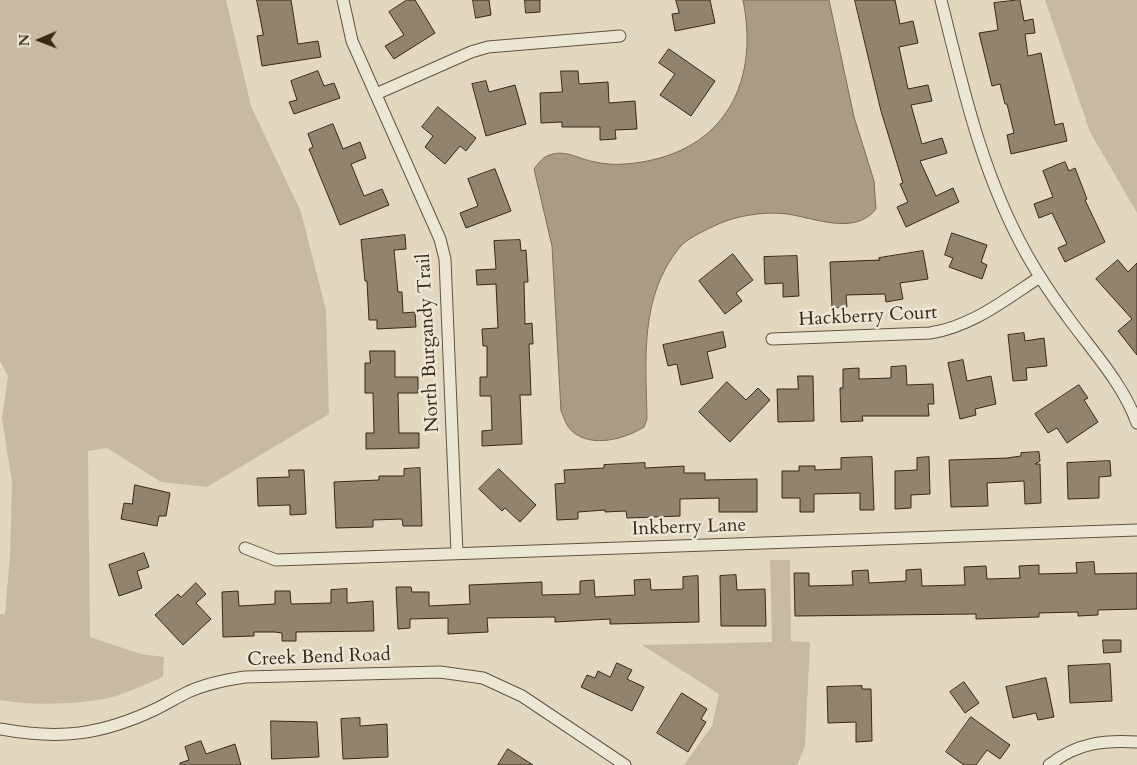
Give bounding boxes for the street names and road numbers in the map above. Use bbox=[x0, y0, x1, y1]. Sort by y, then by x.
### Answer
street label: North Burgandy Trail bbox=[413, 253, 445, 433]
street label: Hackberry Court bbox=[798, 302, 938, 332]
street label: Inkberry Lane bbox=[631, 515, 747, 541]
street label: Creek Bend Road bbox=[247, 644, 391, 672]

